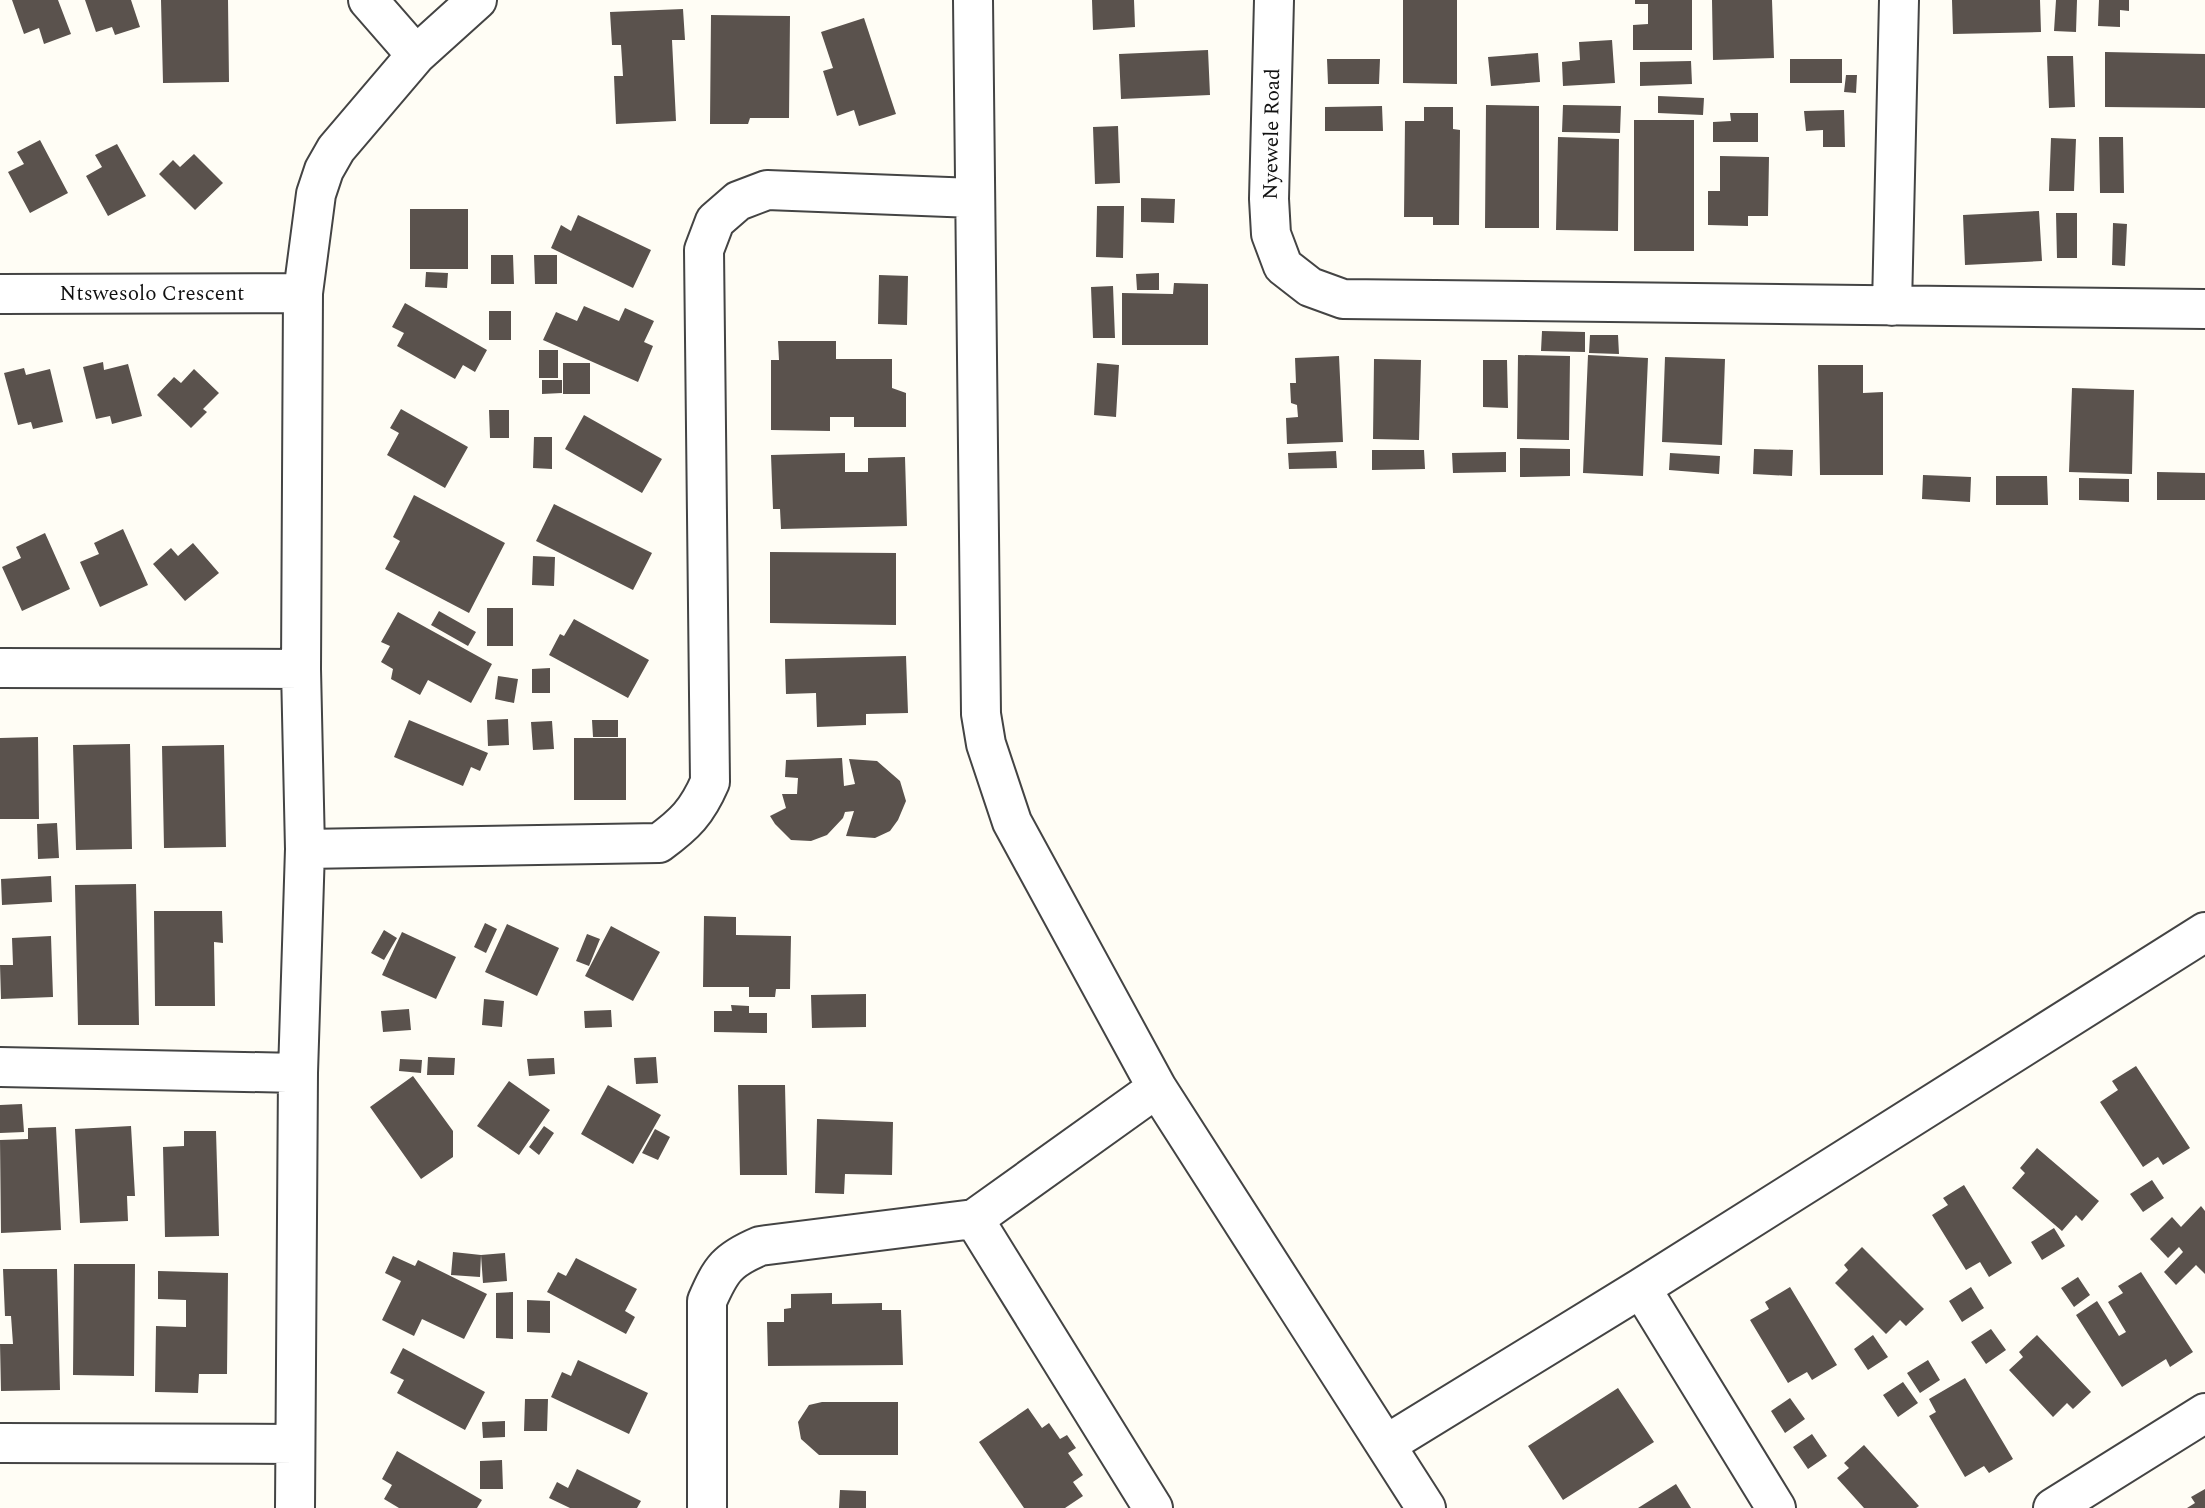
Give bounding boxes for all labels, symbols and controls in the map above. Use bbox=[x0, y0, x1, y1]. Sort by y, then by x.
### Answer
street label: Nyewele Road bbox=[1255, 68, 1289, 200]
street label: Ntswesolo Crescent bbox=[59, 278, 245, 310]

